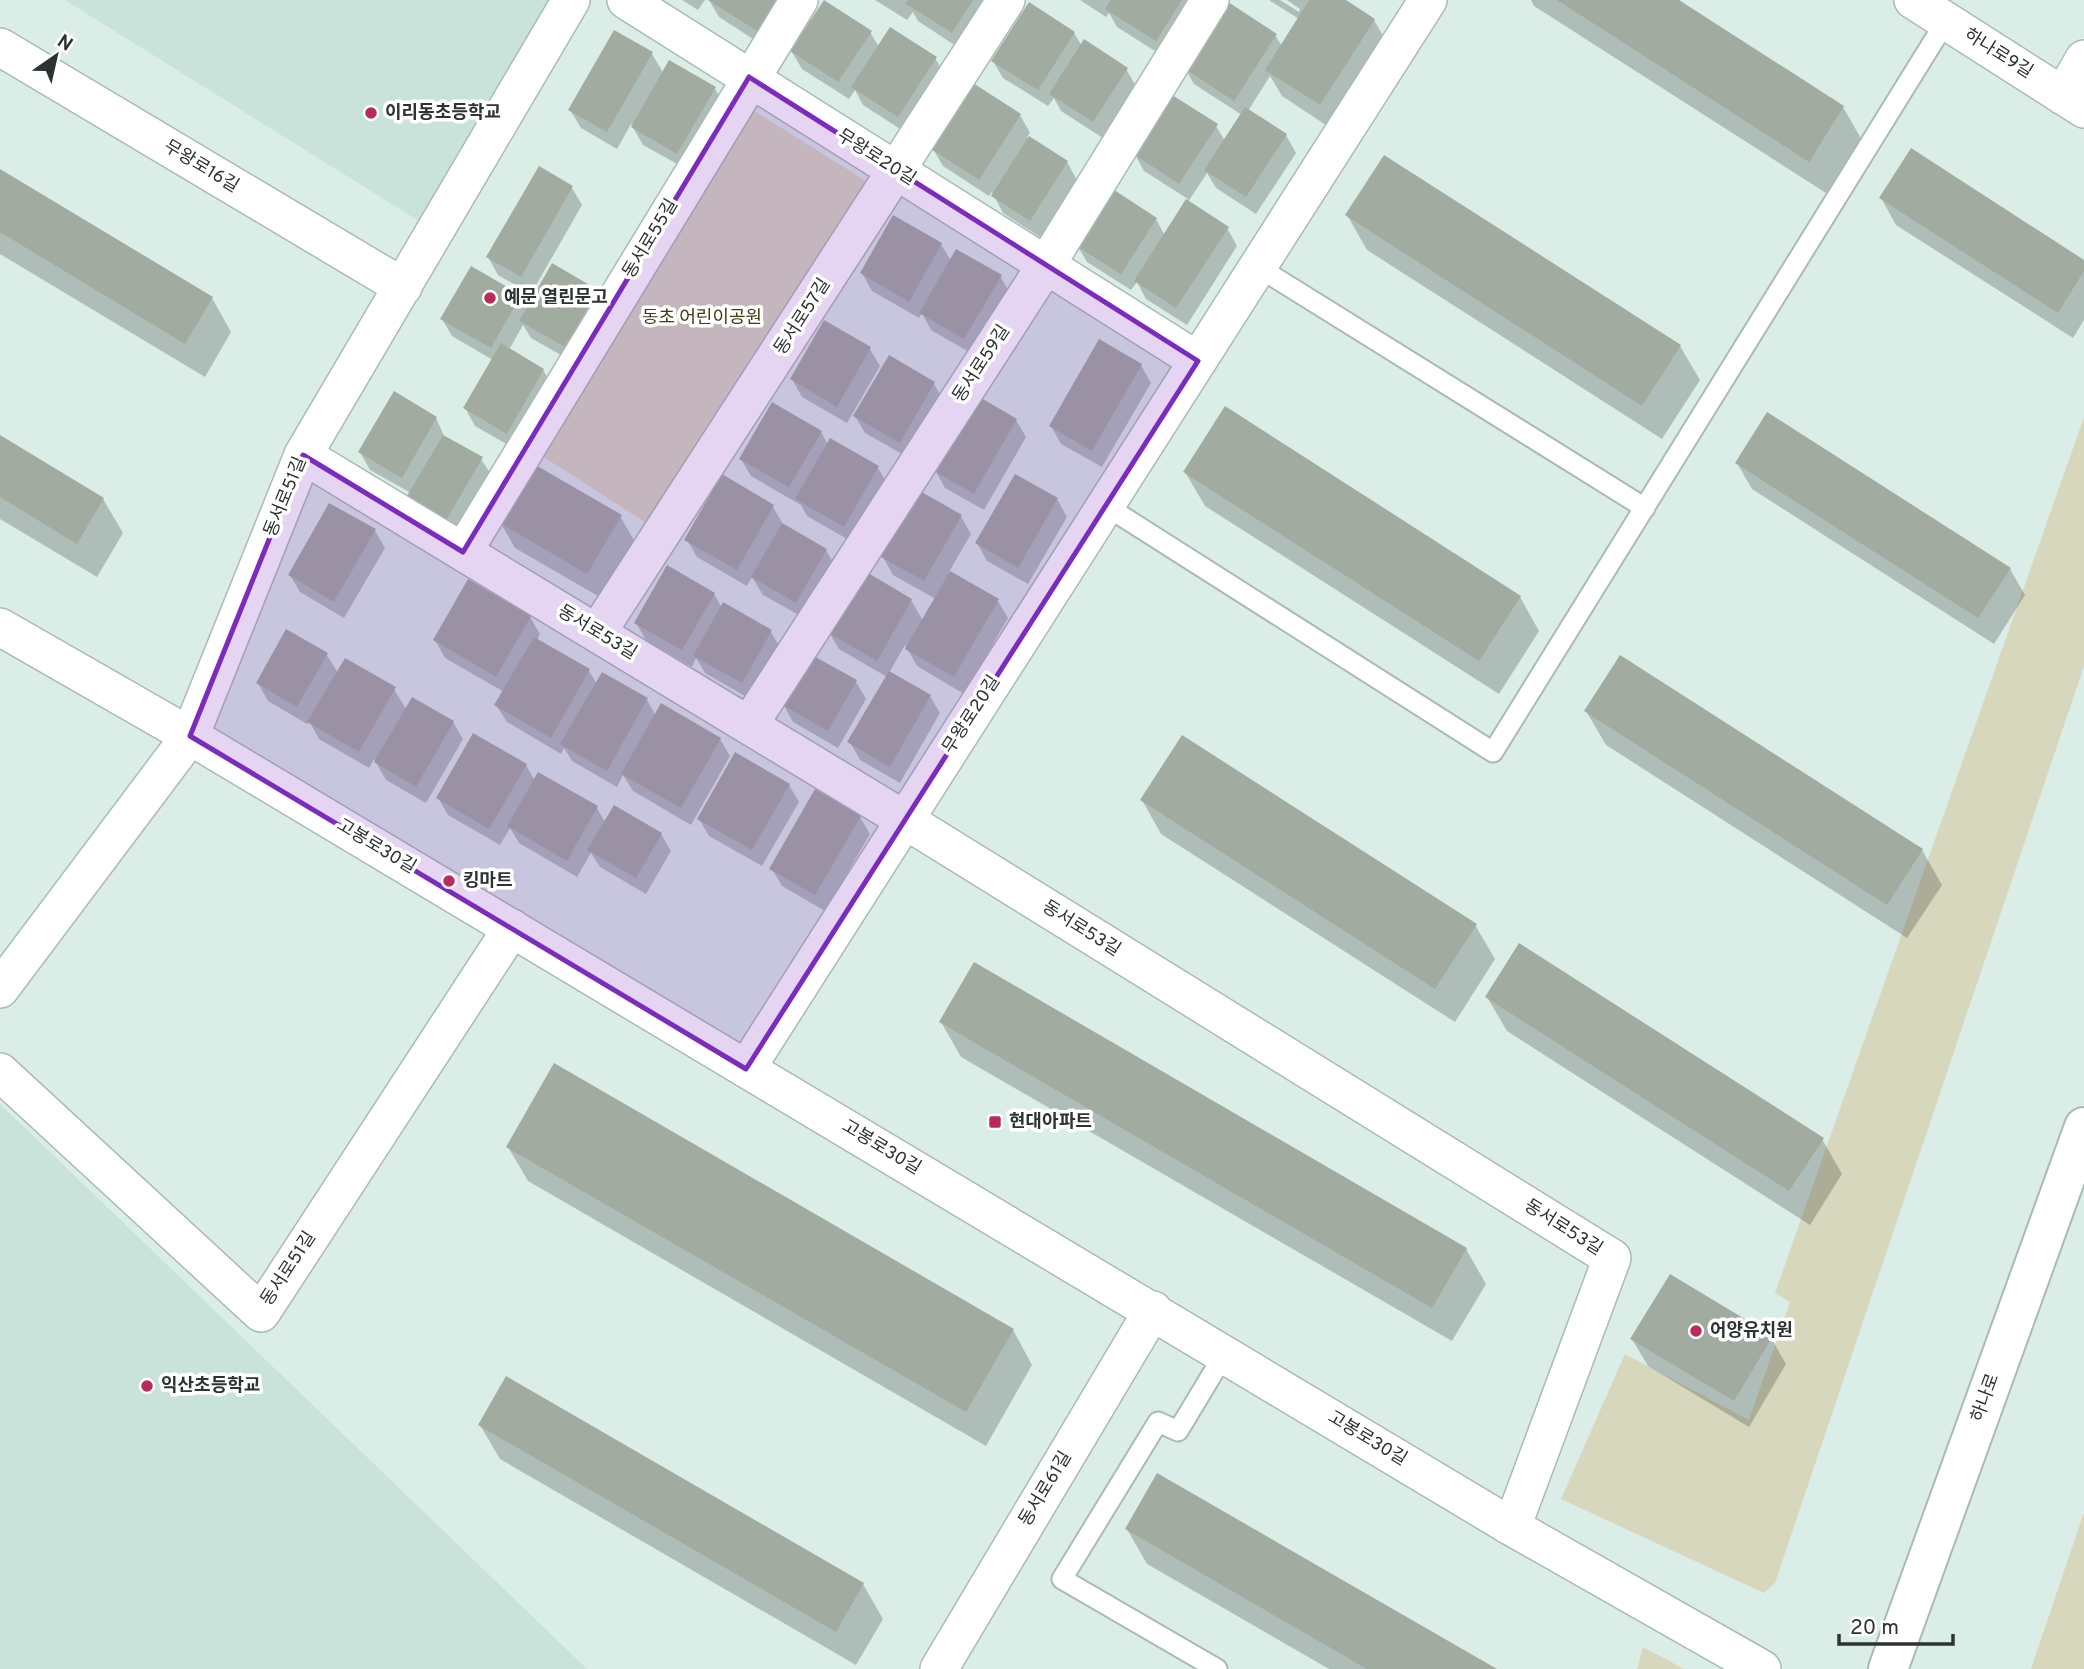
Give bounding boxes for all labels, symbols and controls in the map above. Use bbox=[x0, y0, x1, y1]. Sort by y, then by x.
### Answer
north arrow bbox=[21, 21, 91, 91]
street label: 하나로9길 bbox=[1959, 24, 2037, 84]
text: N bbox=[52, 30, 77, 57]
place label: 이리동초등학교 bbox=[385, 102, 501, 125]
marker: 이리동초등학교 bbox=[363, 105, 379, 121]
street label: 무왕로20길 bbox=[832, 125, 920, 191]
street label: 무왕로16길 bbox=[159, 136, 243, 198]
street label: 동서로55길 bbox=[618, 195, 684, 283]
street label: 동서로57길 bbox=[770, 274, 836, 360]
place label: 예문 열린문고 bbox=[504, 287, 608, 310]
marker: 예문 열린문고 bbox=[482, 290, 498, 306]
park label: 동초 어린이공원 bbox=[642, 307, 762, 330]
street label: 동서로59길 bbox=[948, 321, 1016, 407]
street label: 동서로51길 bbox=[260, 454, 312, 540]
street label: 동서로53길 bbox=[553, 600, 641, 666]
street label: 무왕로20길 bbox=[938, 671, 1006, 759]
street label: 고봉로30길 bbox=[332, 814, 420, 880]
place label: 킹마트 bbox=[463, 870, 513, 893]
marker: 킹마트 bbox=[441, 873, 457, 889]
street label: 동서로53길 bbox=[1037, 896, 1125, 962]
place label: 현대아파트 bbox=[1009, 1111, 1092, 1134]
marker: 현대아파트 bbox=[987, 1114, 1003, 1130]
street label: 고봉로30길 bbox=[837, 1115, 925, 1181]
street label: 동서로53길 bbox=[1519, 1195, 1607, 1261]
street label: 동서로51길 bbox=[256, 1227, 322, 1311]
place label: 어양유치원 bbox=[1710, 1320, 1793, 1343]
marker: 어양유치원 bbox=[1688, 1323, 1704, 1339]
street label: 하나로 bbox=[1967, 1371, 2005, 1425]
place label: 익산초등학교 bbox=[161, 1375, 260, 1398]
marker: 익산초등학교 bbox=[139, 1378, 155, 1394]
street label: 고봉로30길 bbox=[1323, 1406, 1411, 1472]
street label: 동서로61길 bbox=[1015, 1447, 1077, 1531]
scale bar bbox=[1839, 1602, 1953, 1646]
text: 20 m bbox=[1850, 1615, 1899, 1642]

